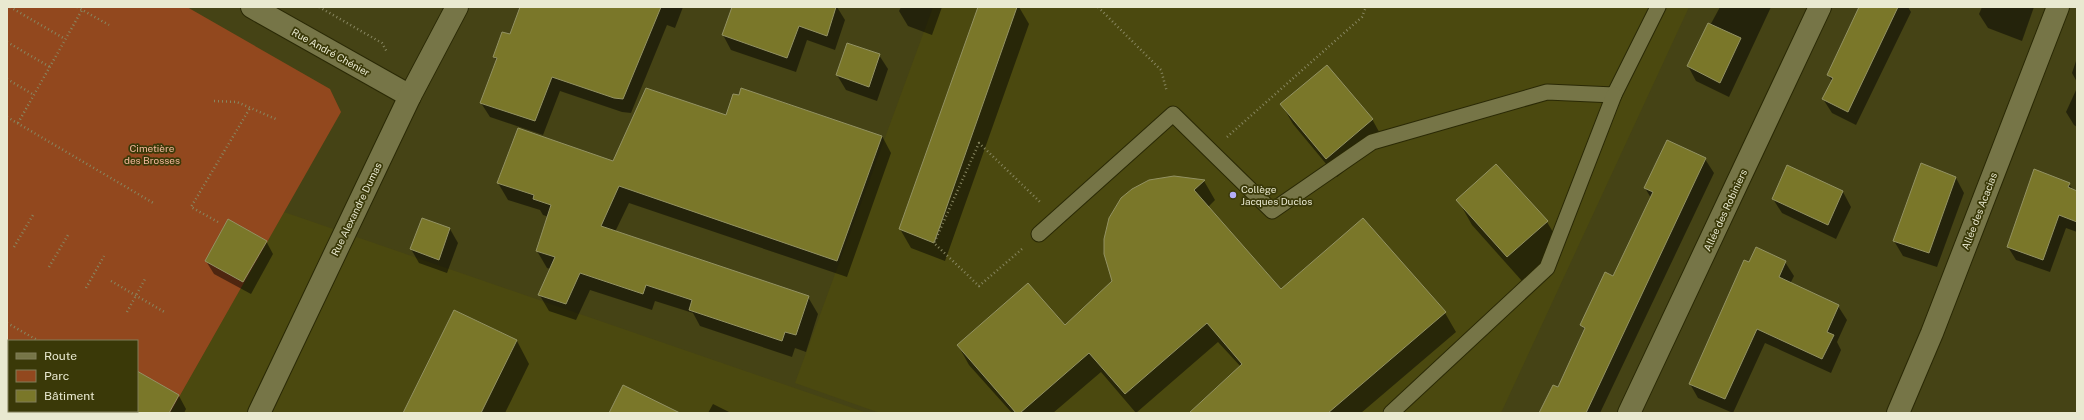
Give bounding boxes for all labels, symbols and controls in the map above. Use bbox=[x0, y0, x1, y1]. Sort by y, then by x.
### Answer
street label: Rue André Chénier bbox=[290, 26, 372, 78]
park label: Cimetière des Brosses bbox=[124, 142, 180, 166]
street label: Rue Alexandre Dumas bbox=[328, 160, 384, 258]
street label: Allée des Robiniers bbox=[1701, 167, 1749, 253]
street label: Allée des Acacias bbox=[1959, 171, 1999, 251]
place label: Collège Jacques Duclos bbox=[1241, 183, 1312, 207]
marker: Collège Jacques Duclos bbox=[1228, 190, 1238, 200]
legend bbox=[8, 340, 138, 412]
text: Route bbox=[44, 349, 77, 363]
text: Parc bbox=[44, 369, 69, 383]
text: Bâtiment bbox=[44, 389, 95, 403]

